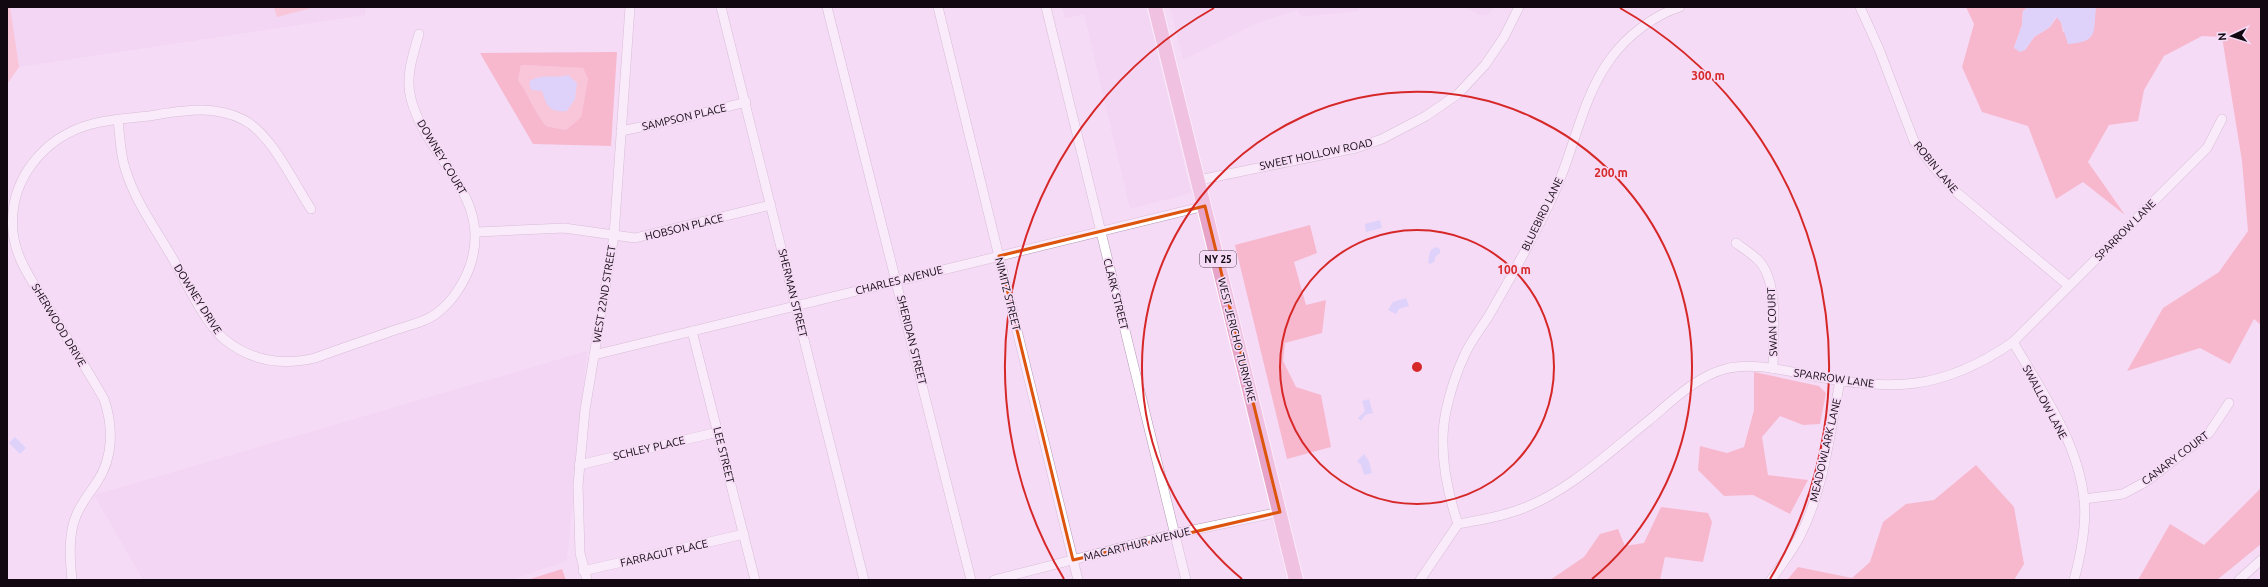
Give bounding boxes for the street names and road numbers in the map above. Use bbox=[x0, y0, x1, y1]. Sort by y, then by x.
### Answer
street label: SAMPSON PLACE bbox=[641, 101, 727, 133]
street label: DOWNEY COURT bbox=[415, 117, 469, 197]
street label: SWEET HOLLOW ROAD bbox=[1258, 136, 1374, 172]
street label: ROBIN LANE bbox=[1912, 139, 1960, 195]
street label: BLUEBIRD LANE bbox=[1519, 175, 1565, 253]
street label: SPARROW LANE bbox=[2092, 197, 2158, 263]
street label: HOBSON PLACE bbox=[644, 211, 724, 243]
street label: WEST 22ND STREET bbox=[590, 244, 618, 344]
street label: SHERMAN STREET bbox=[776, 248, 810, 338]
road number: NY 25 bbox=[1200, 251, 1236, 267]
street label: NIMITZ STREET bbox=[993, 256, 1023, 332]
street label: CLARK STREET bbox=[1101, 257, 1131, 331]
street label: DOWNEY DRIVE bbox=[172, 262, 224, 336]
street label: CHARLES AVENUE bbox=[854, 263, 944, 297]
street label: WEST JERICHO TURNPIKE bbox=[1216, 276, 1258, 404]
street label: SHERWOOD DRIVE bbox=[30, 281, 88, 369]
street label: SWAN COURT bbox=[1765, 287, 1779, 357]
street label: SHERIDAN STREET bbox=[895, 294, 929, 386]
street label: SWALLOW LANE bbox=[2020, 363, 2070, 441]
street label: SPARROW LANE bbox=[1793, 366, 1875, 390]
street label: MEADOWLARK LANE bbox=[1807, 397, 1843, 503]
street label: LEE STREET bbox=[711, 426, 737, 484]
street label: CANARY COURT bbox=[2139, 429, 2211, 487]
street label: SCHLEY PLACE bbox=[612, 434, 686, 462]
street label: MACARTHUR AVENUE bbox=[1082, 525, 1192, 563]
street label: FARRAGUT PLACE bbox=[619, 537, 709, 569]

